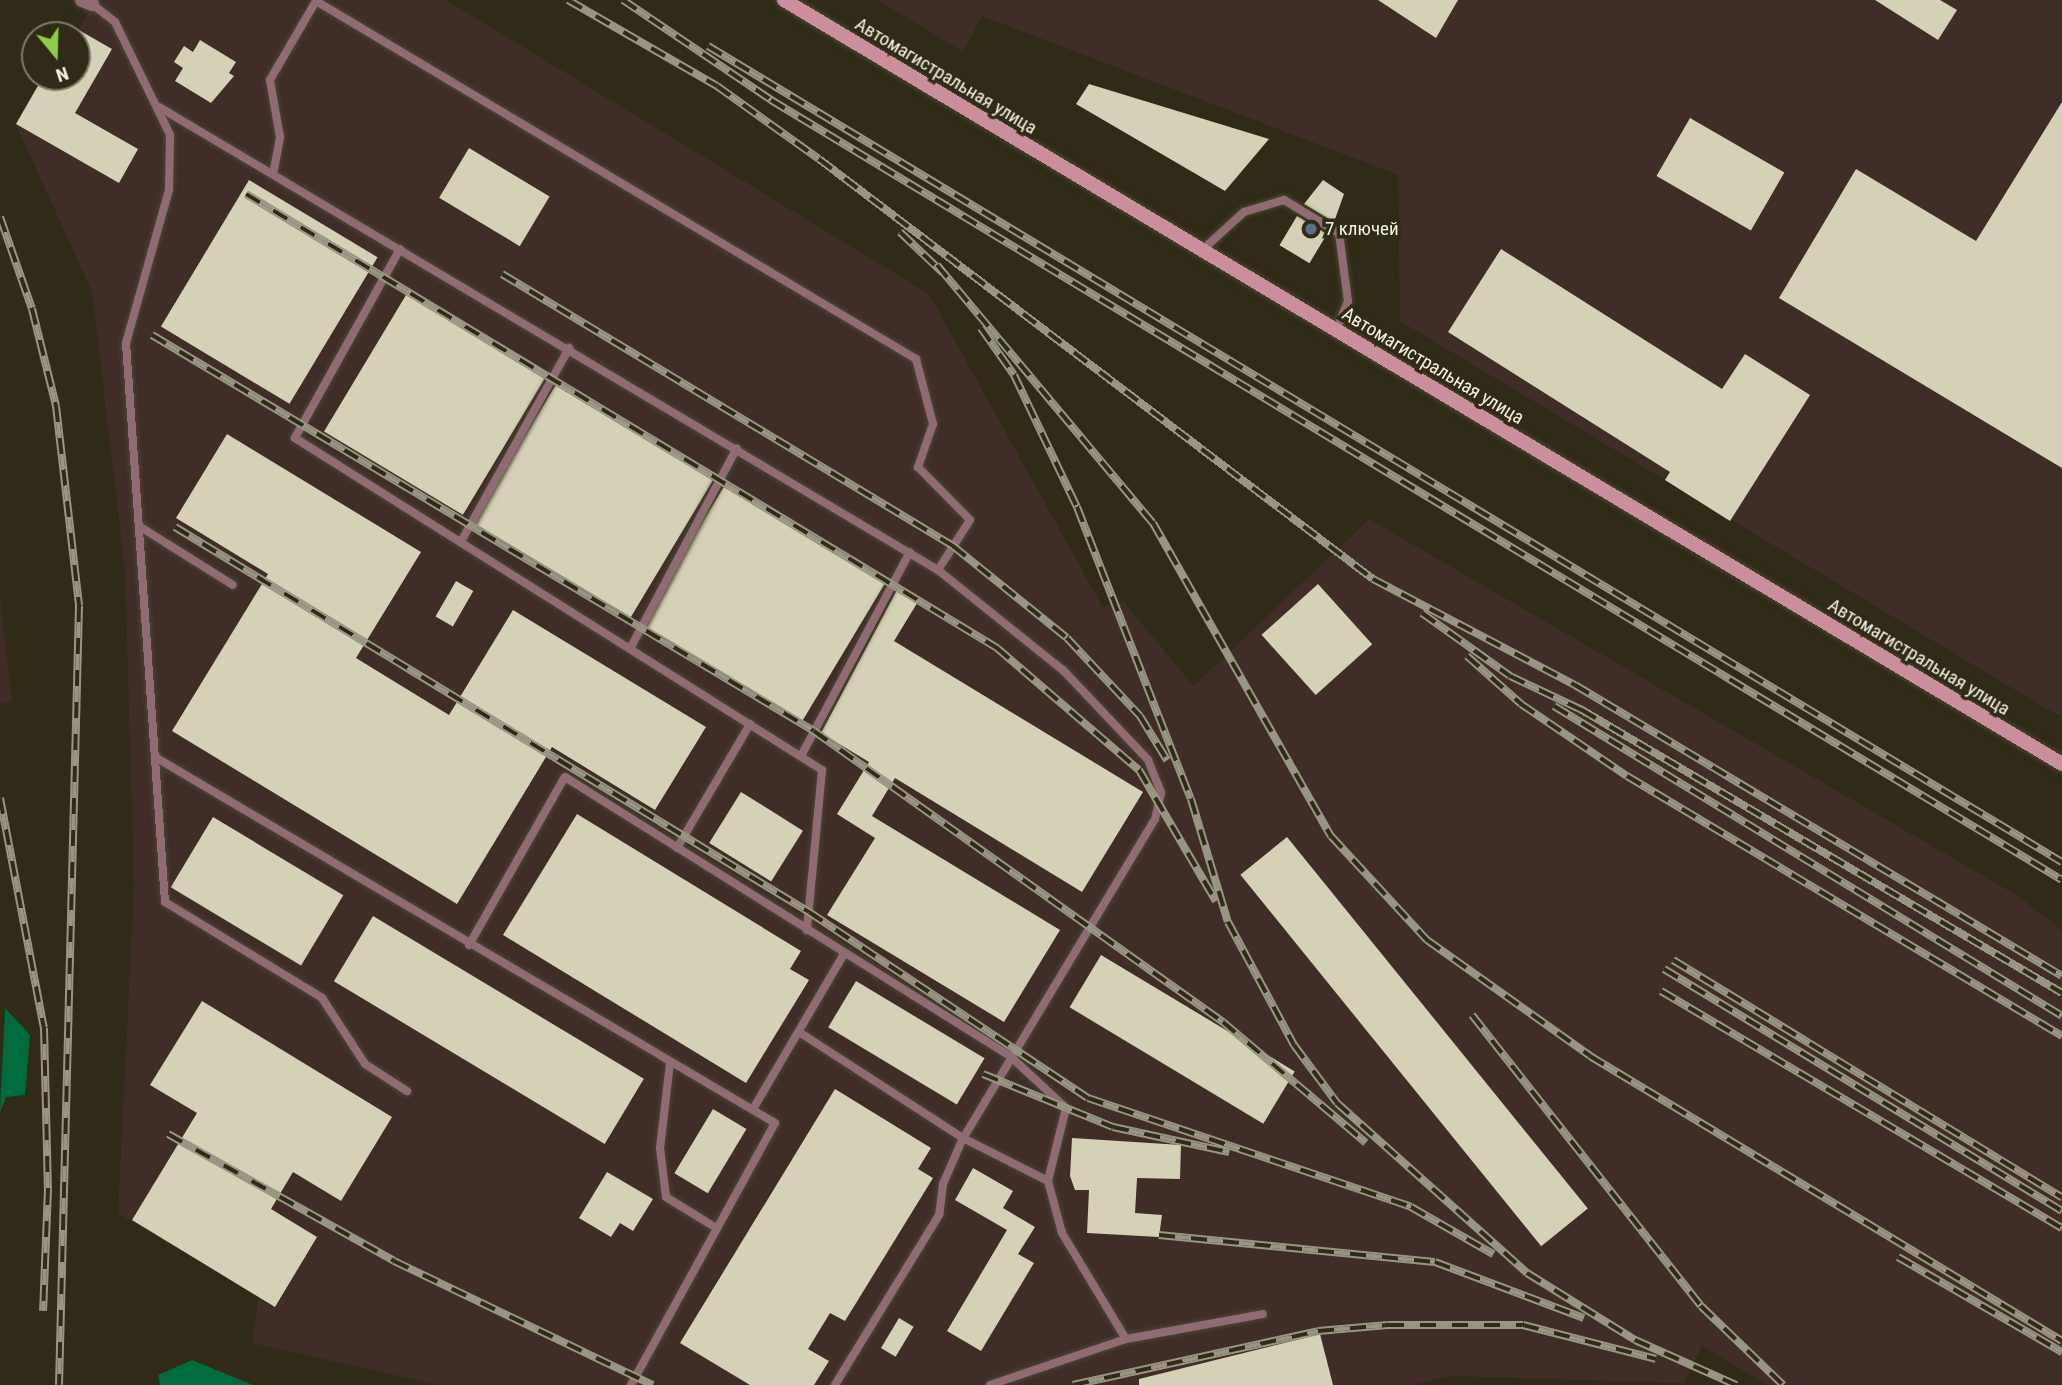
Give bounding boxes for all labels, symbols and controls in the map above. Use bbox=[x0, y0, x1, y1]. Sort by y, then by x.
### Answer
street label: Автомагистральная улица bbox=[851, 13, 1041, 139]
north arrow bbox=[21, 21, 91, 91]
text: N bbox=[53, 62, 72, 87]
place label: 7 ключей bbox=[1325, 218, 1399, 240]
marker: 7 ключей bbox=[1303, 221, 1319, 237]
street label: Автомагистральная улица bbox=[1338, 303, 1528, 429]
street label: Автомагистральная улица bbox=[1824, 594, 2014, 720]

